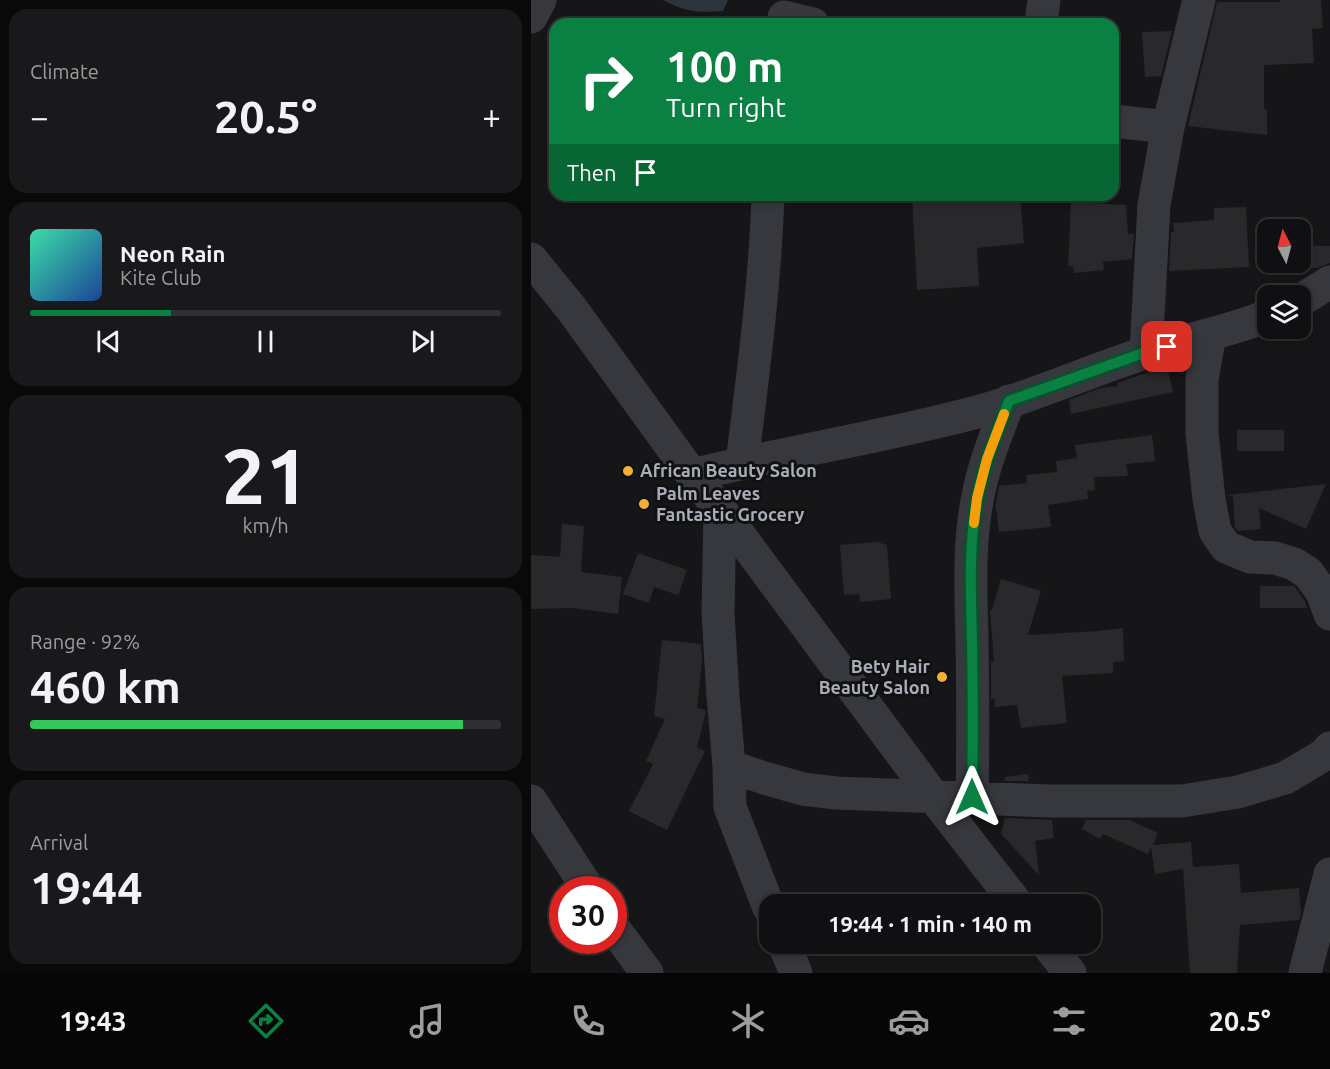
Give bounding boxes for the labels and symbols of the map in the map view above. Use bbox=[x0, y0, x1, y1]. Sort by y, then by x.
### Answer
north arrow bbox=[1257, 219, 1311, 273]
pin bbox=[1141, 321, 1192, 372]
place label: African Beauty Salon bbox=[640, 460, 817, 480]
marker: African Beauty Salon bbox=[621, 464, 635, 478]
place label: Palm Leaves Fantastic Grocery bbox=[656, 483, 805, 524]
marker: Palm Leaves Fantastic Grocery bbox=[637, 497, 651, 511]
place label: Bety Hair Beauty Salon bbox=[819, 656, 931, 697]
marker: Bety Hair Beauty Salon bbox=[935, 670, 949, 684]
position arrow bbox=[940, 765, 1004, 829]
speed limit sign: 30 bbox=[549, 876, 627, 954]

